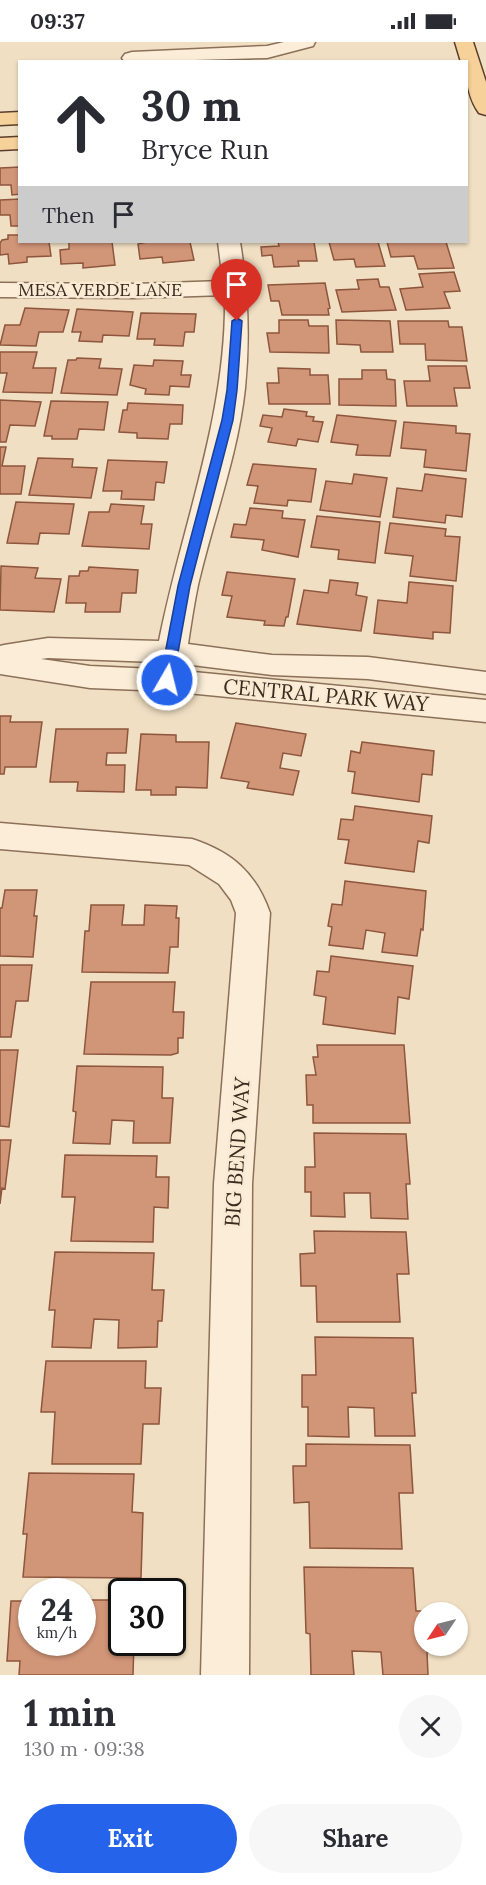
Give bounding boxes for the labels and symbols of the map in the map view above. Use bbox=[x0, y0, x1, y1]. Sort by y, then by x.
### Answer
pin bbox=[211, 259, 262, 321]
street label: MESA VERDE LANE bbox=[18, 278, 182, 301]
position arrow bbox=[135, 648, 199, 712]
street label: CENTRAL PARK WAY bbox=[222, 673, 431, 717]
street label: BIG BEND WAY bbox=[218, 1076, 256, 1228]
speed limit sign: 30 bbox=[108, 1578, 186, 1656]
north arrow bbox=[414, 1602, 468, 1656]

